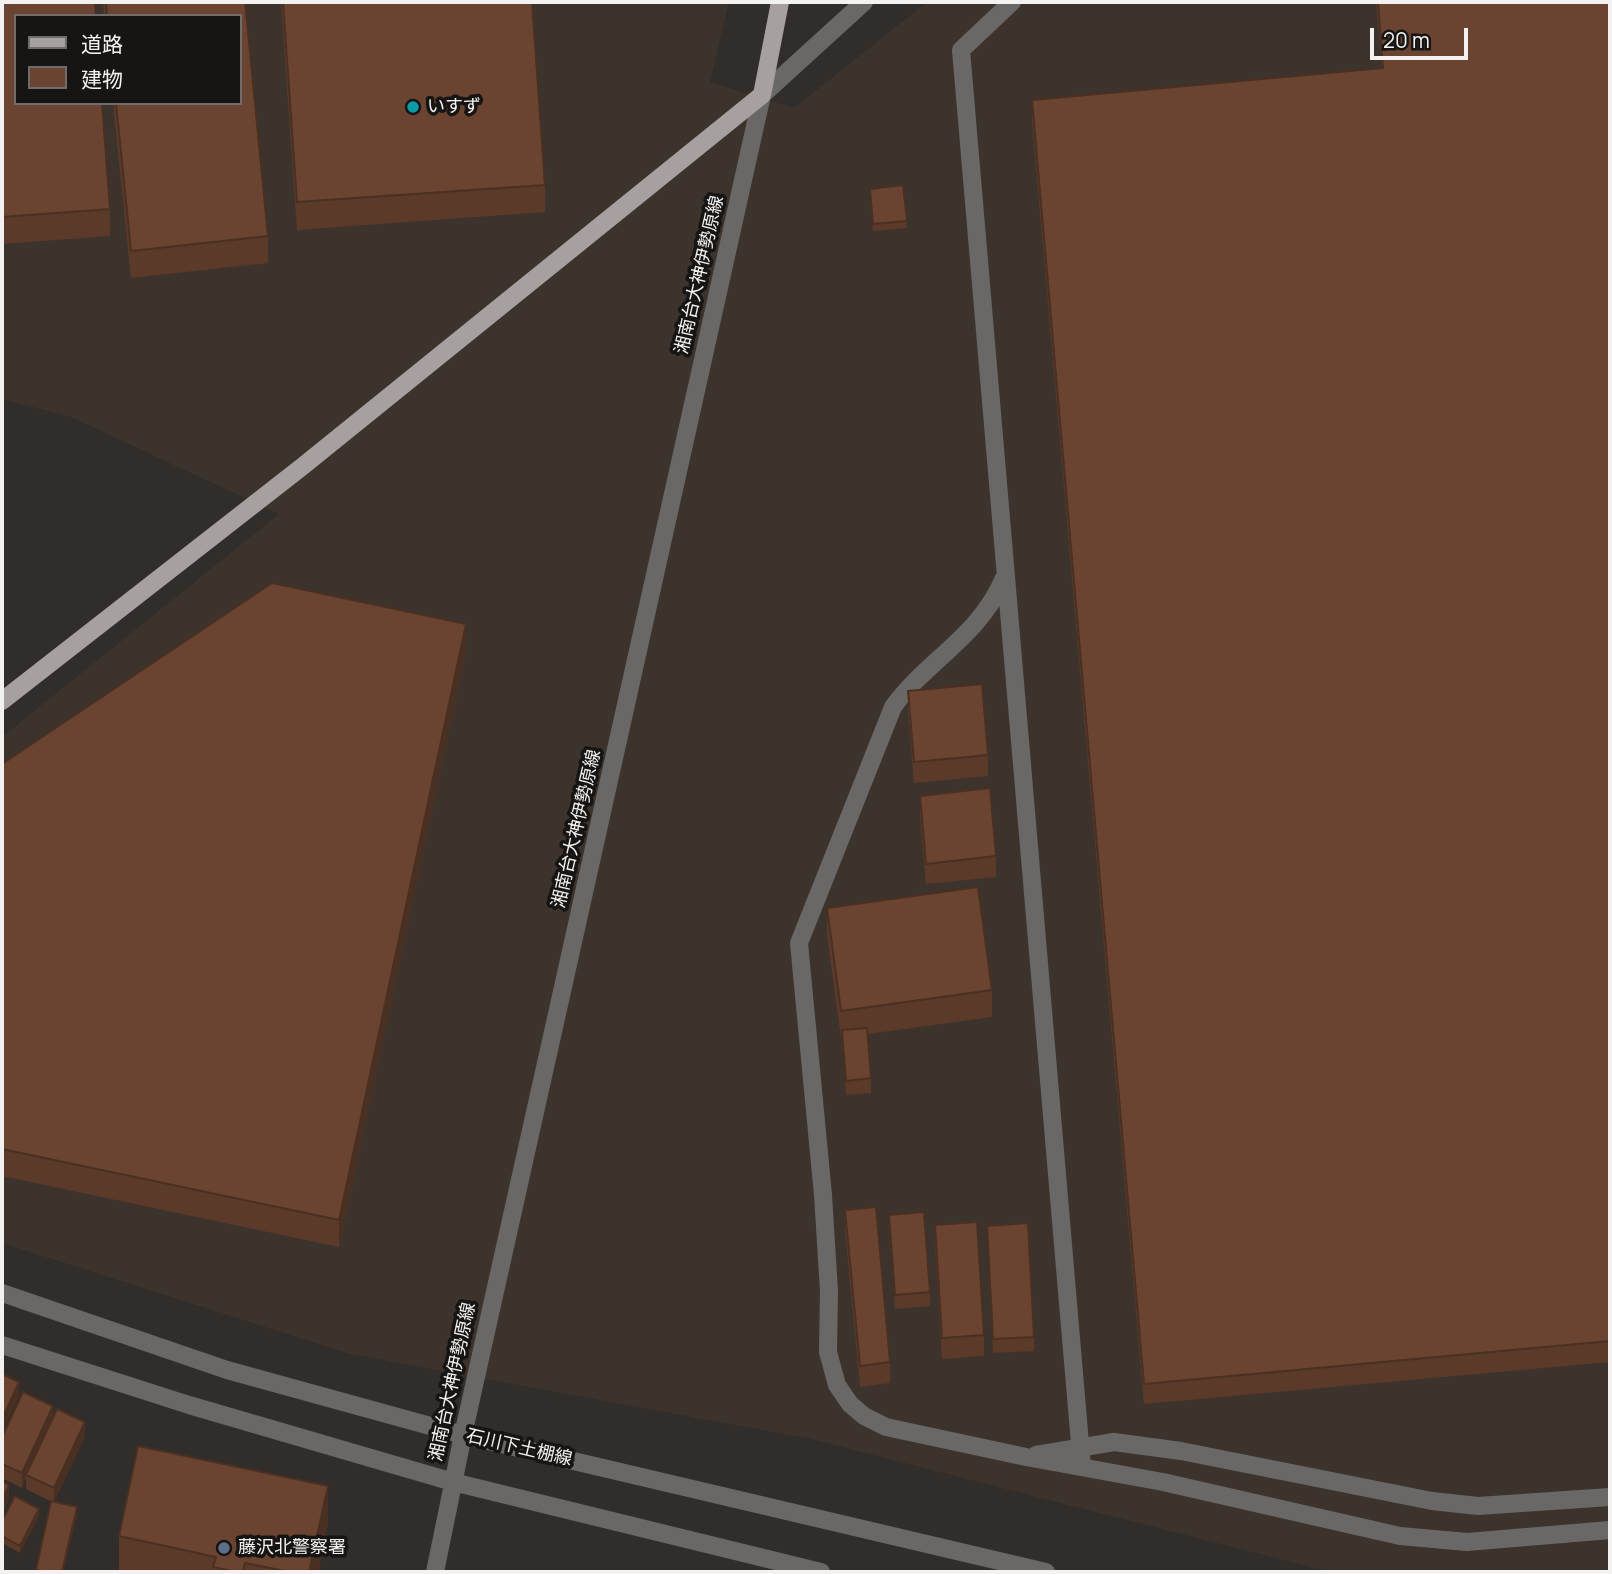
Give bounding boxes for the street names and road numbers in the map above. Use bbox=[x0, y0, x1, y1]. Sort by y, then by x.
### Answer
street label: 湘南台大神伊勢原線 bbox=[671, 194, 729, 356]
street label: 湘南台大神伊勢原線 bbox=[548, 748, 606, 910]
street label: 湘南台大神伊勢原線 bbox=[426, 1301, 480, 1463]
street label: 石川下土棚線 bbox=[464, 1425, 574, 1471]

